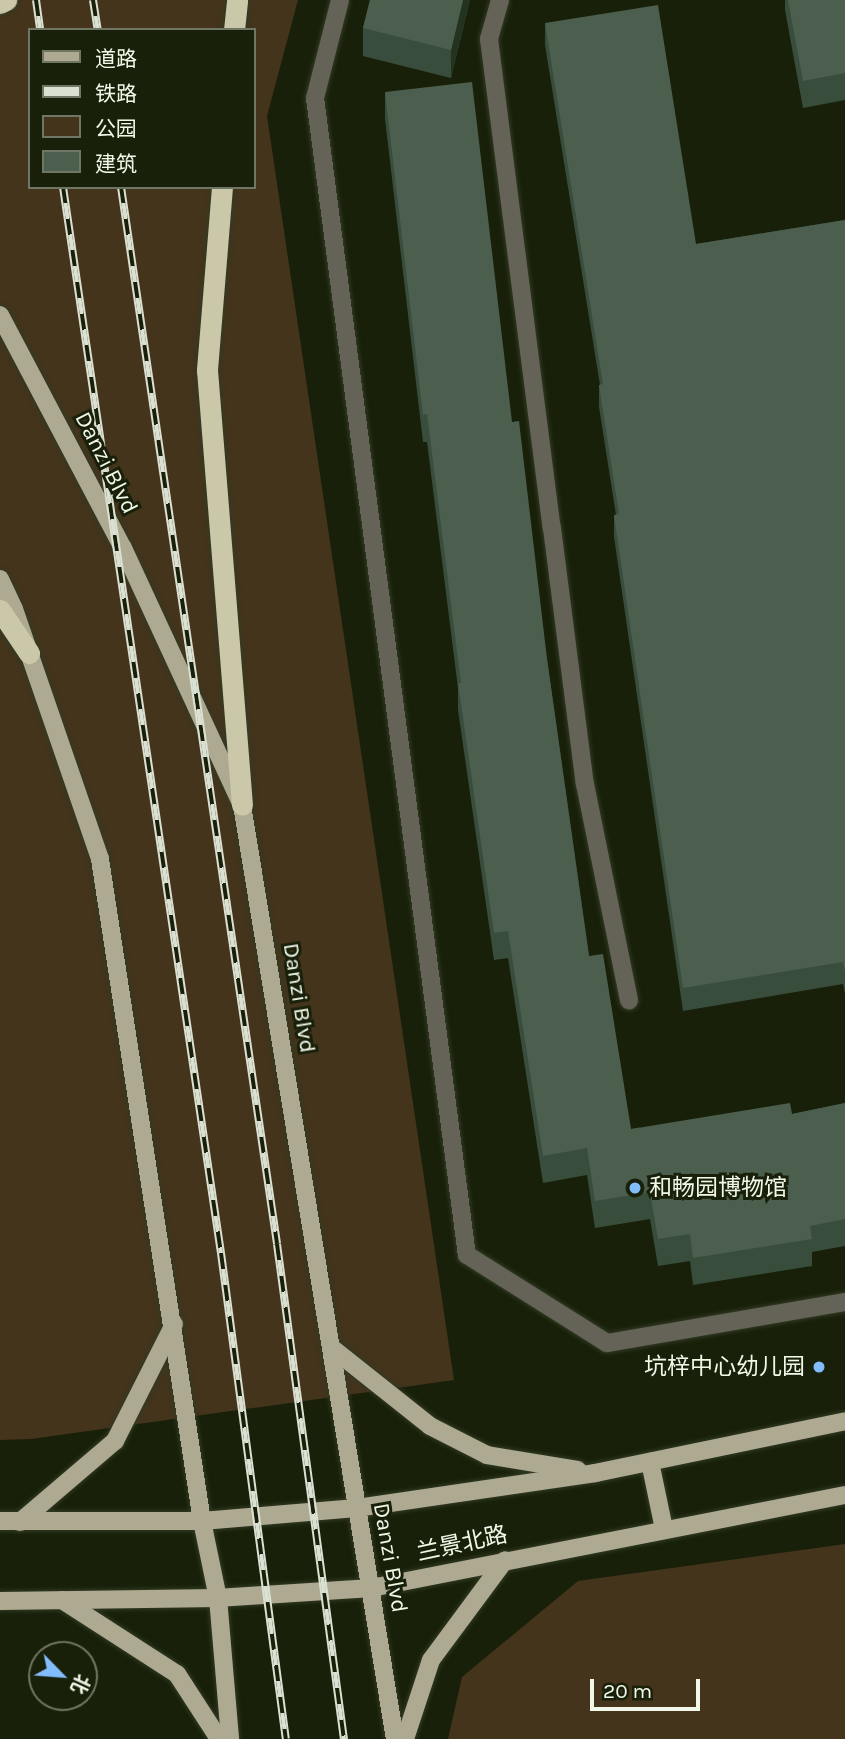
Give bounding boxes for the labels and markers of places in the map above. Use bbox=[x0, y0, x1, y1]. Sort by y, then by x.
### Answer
place label: 和畅园博物馆 bbox=[649, 1174, 787, 1202]
marker: 和畅园博物馆 bbox=[627, 1180, 643, 1196]
place label: 坑梓中心幼儿园 bbox=[644, 1353, 805, 1381]
marker: 坑梓中心幼儿园 bbox=[811, 1359, 827, 1375]

